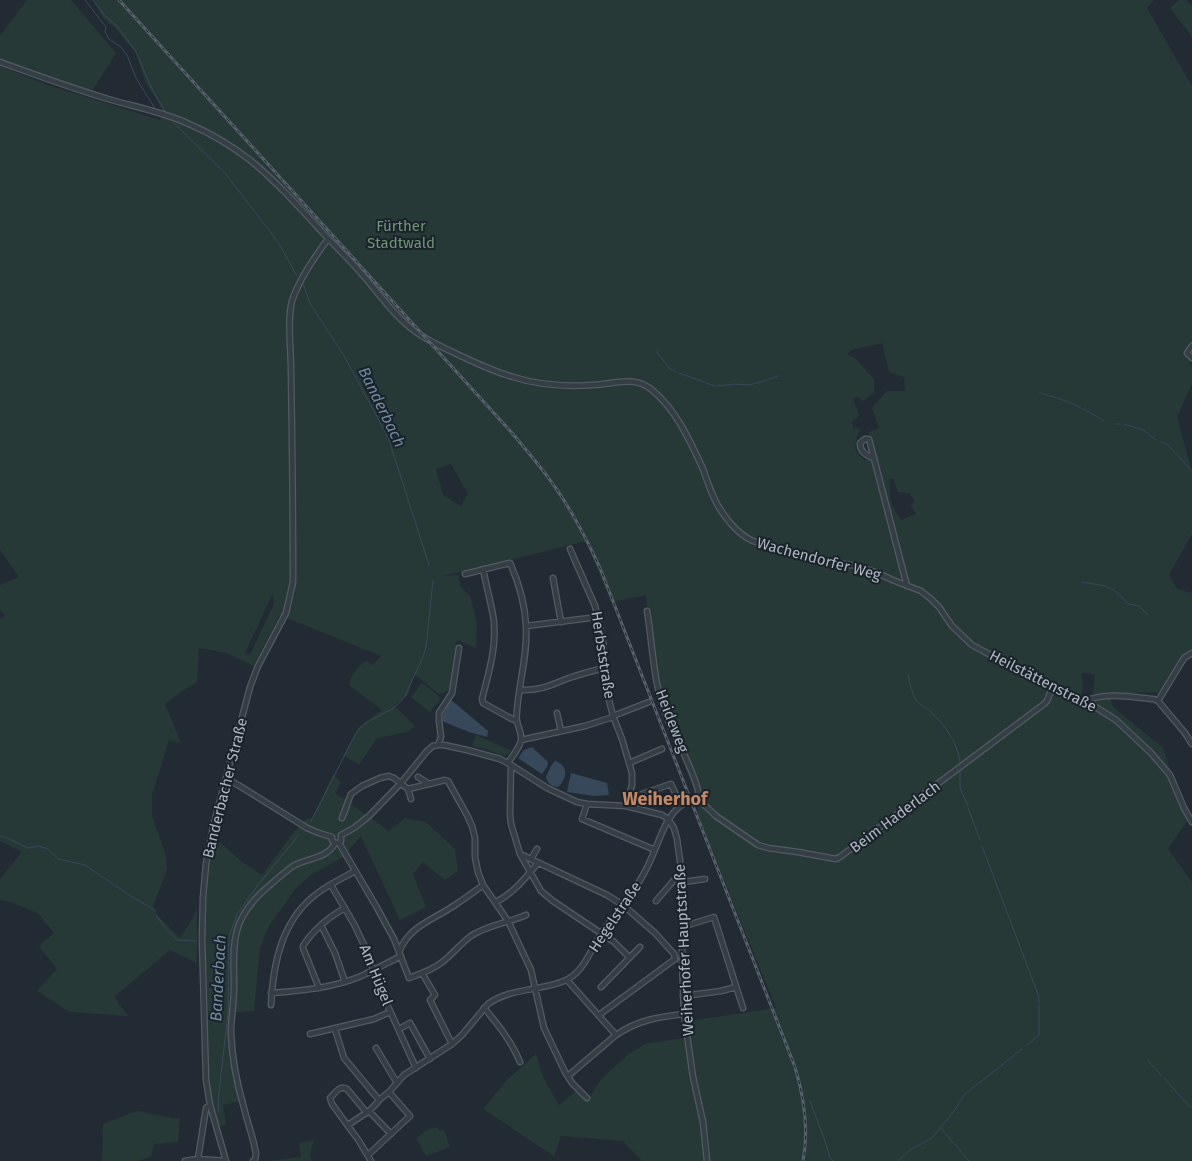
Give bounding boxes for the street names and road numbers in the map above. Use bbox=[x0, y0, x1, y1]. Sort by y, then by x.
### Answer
street label: Wachendorfer Weg bbox=[755, 534, 883, 584]
street label: Herbststraße bbox=[587, 610, 619, 700]
street label: Heilstättenstraße bbox=[986, 646, 1100, 716]
street label: Heideweg bbox=[652, 687, 692, 755]
street label: Banderbacher Straße bbox=[199, 716, 251, 860]
street label: Beim Haderlach bbox=[846, 777, 944, 857]
street label: Weiherhofer Hauptstraße bbox=[671, 864, 697, 1036]
street label: Hegelstraße bbox=[585, 878, 645, 956]
street label: Am Hügel bbox=[356, 942, 397, 1009]

